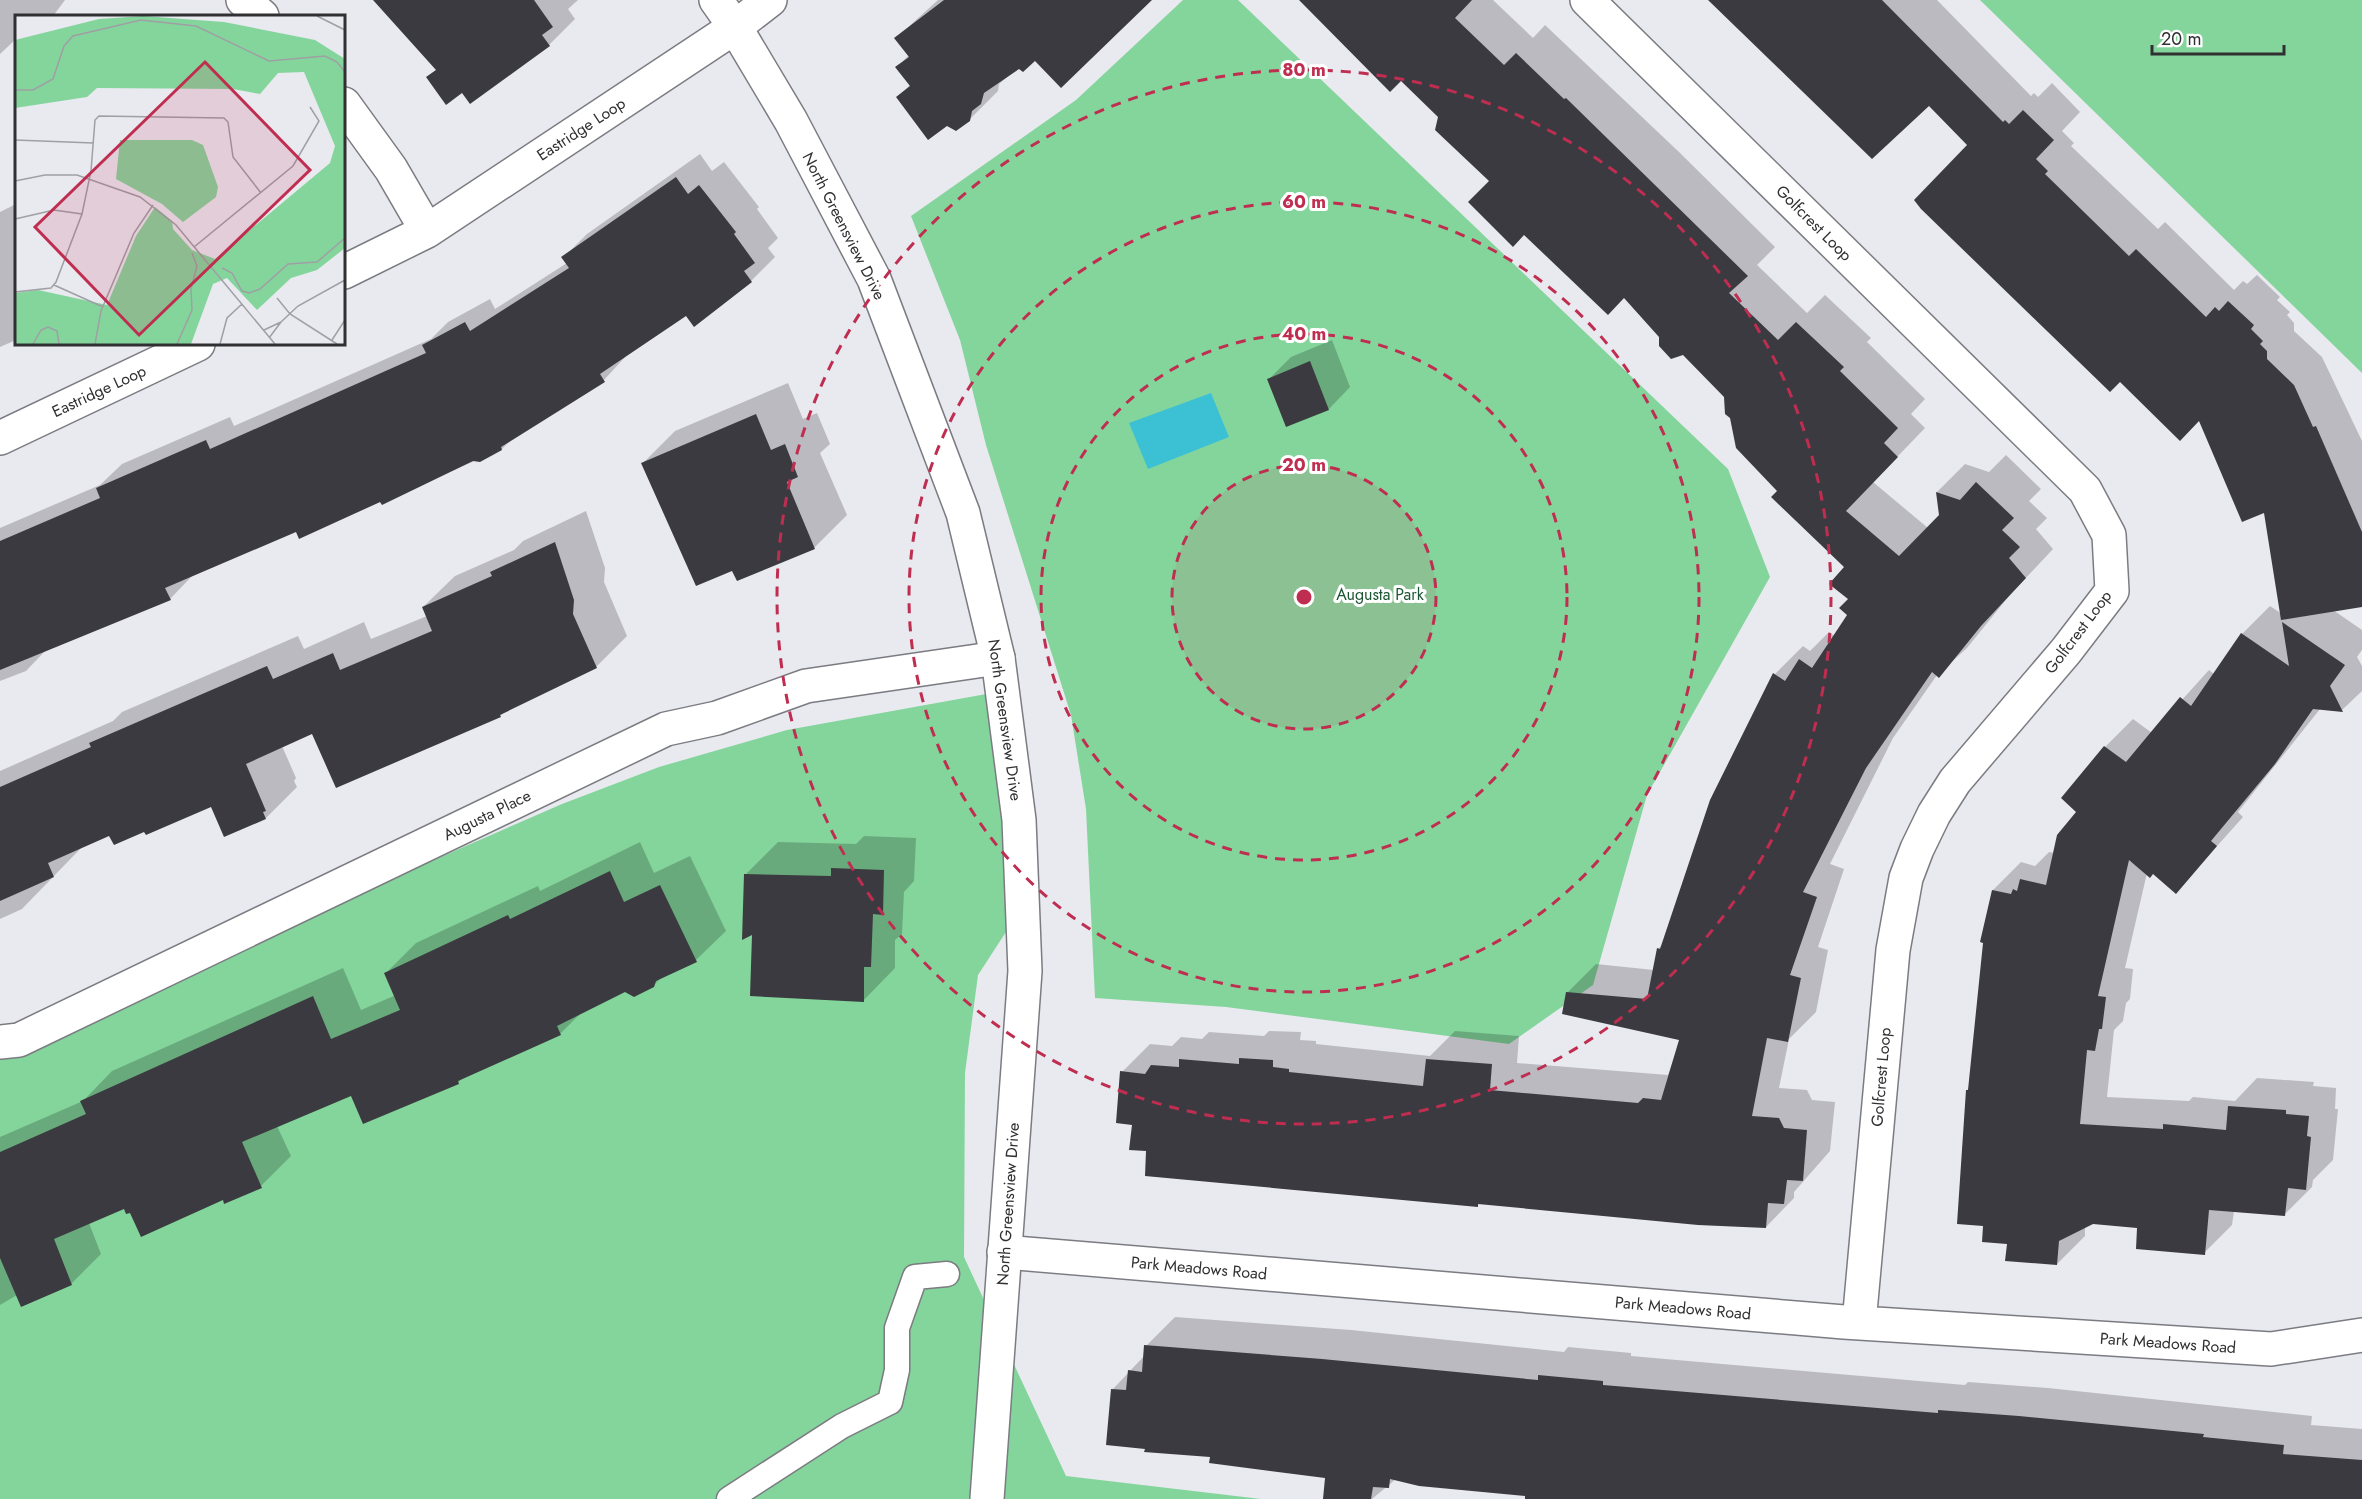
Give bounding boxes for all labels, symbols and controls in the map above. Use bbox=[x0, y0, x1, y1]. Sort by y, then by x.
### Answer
inset map bbox=[15, 15, 345, 345]
scale bar bbox=[2152, 18, 2284, 56]
text: 20 m bbox=[2161, 26, 2201, 52]
text: 80 m bbox=[1282, 57, 1326, 83]
street label: Eastridge Loop bbox=[532, 92, 630, 166]
street label: North Greensview Drive bbox=[797, 148, 891, 304]
street label: Golfcrest Loop bbox=[1771, 180, 1857, 266]
text: 60 m bbox=[1282, 189, 1326, 215]
text: 40 m bbox=[1282, 321, 1326, 347]
street label: Eastridge Loop bbox=[48, 359, 150, 423]
text: 20 m bbox=[1282, 452, 1326, 478]
park label: Augusta Park bbox=[1336, 583, 1425, 606]
street label: Golfcrest Loop bbox=[2039, 585, 2117, 679]
centre of rings bbox=[1294, 587, 1314, 607]
street label: North Greensview Drive bbox=[982, 638, 1028, 802]
street label: Augusta Place bbox=[439, 784, 535, 846]
street label: Golfcrest Loop bbox=[1865, 1026, 1897, 1128]
street label: North Greensview Drive bbox=[991, 1122, 1025, 1286]
street label: Park Meadows Road bbox=[1130, 1251, 1268, 1285]
street label: Park Meadows Road bbox=[1614, 1291, 1752, 1325]
street label: Park Meadows Road bbox=[2099, 1327, 2237, 1359]

